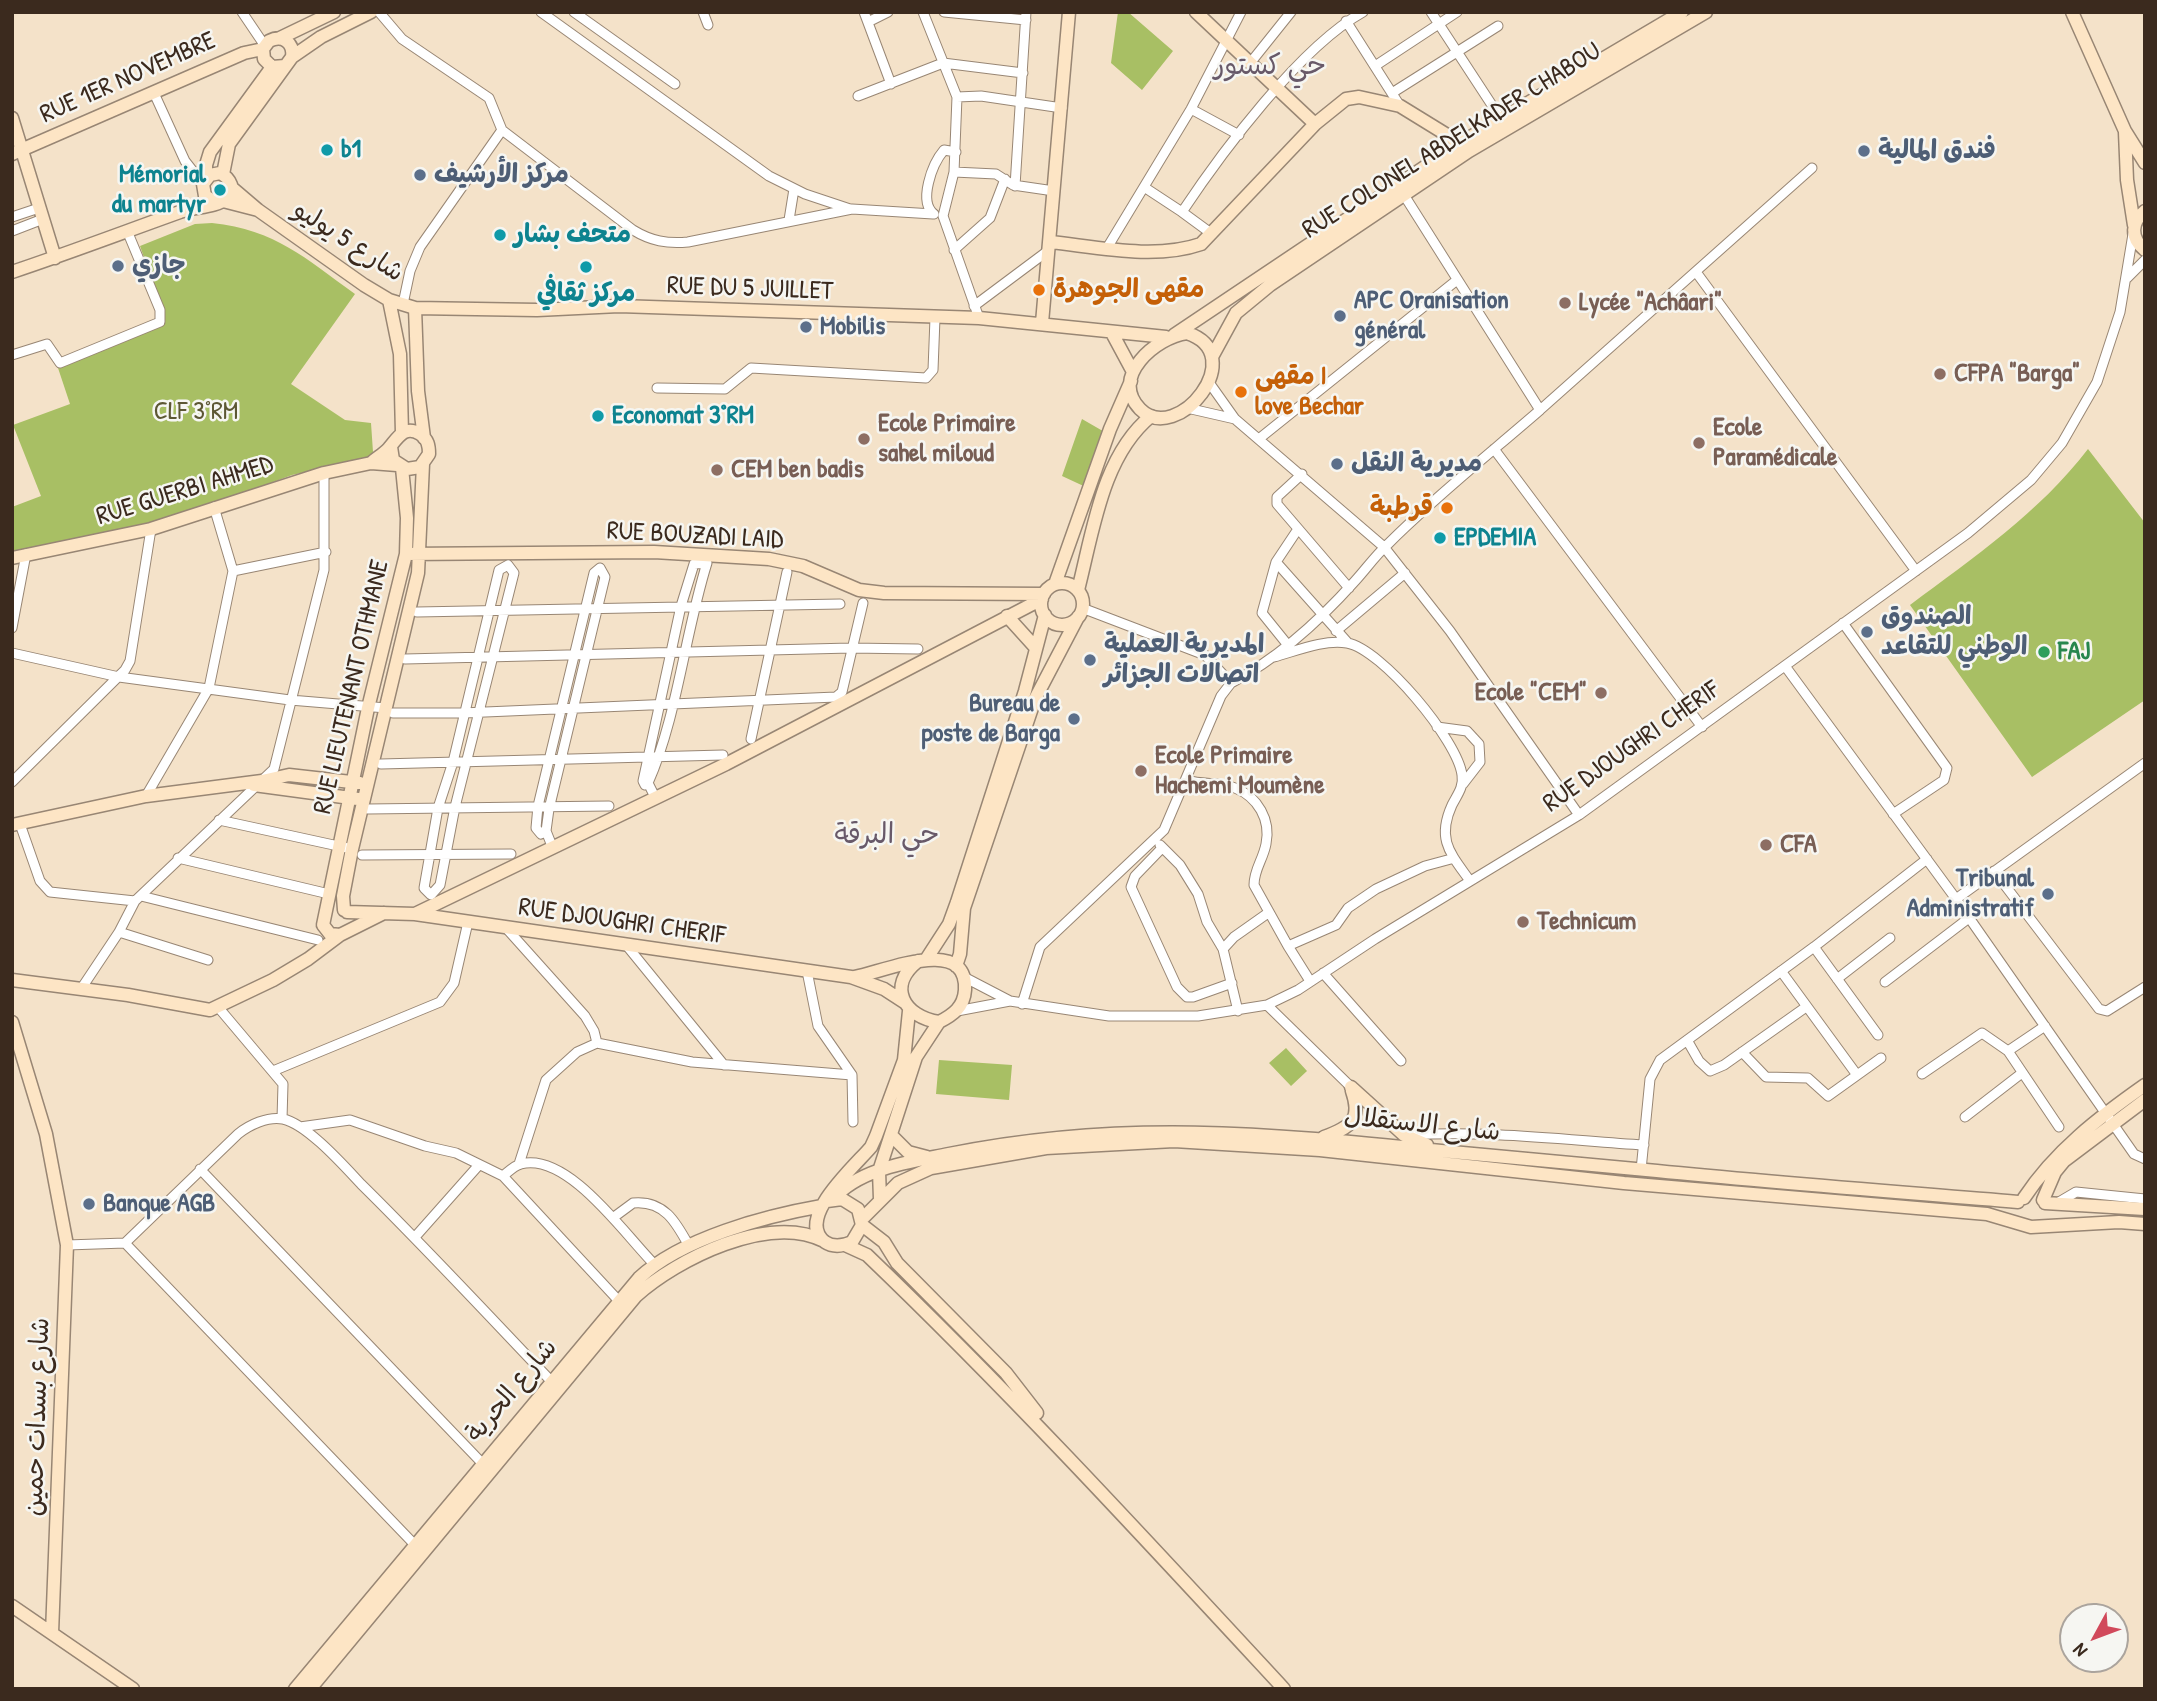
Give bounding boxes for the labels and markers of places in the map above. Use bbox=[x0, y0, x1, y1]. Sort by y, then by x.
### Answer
place label: b1 bbox=[341, 134, 361, 166]
place label: فندق المالية bbox=[1878, 135, 1996, 167]
marker: b1 bbox=[319, 142, 335, 158]
marker: فندق المالية bbox=[1856, 143, 1872, 159]
place label: Mémorial du martyr bbox=[112, 159, 206, 220]
place label: مركز الأرشيف bbox=[434, 159, 569, 191]
marker: مركز الأرشيف bbox=[412, 167, 428, 183]
marker: Mémorial du martyr bbox=[212, 182, 228, 198]
place label: متحف بشار bbox=[514, 219, 631, 251]
marker: متحف بشار bbox=[492, 227, 508, 243]
place label: جازي bbox=[132, 250, 186, 282]
marker: جازي bbox=[110, 258, 126, 274]
marker: مركز ثقافي bbox=[578, 259, 594, 275]
place label: مقهى الجوهرة bbox=[1053, 274, 1204, 306]
place label: مركز ثقافي bbox=[537, 278, 635, 310]
marker: مقهى الجوهرة bbox=[1031, 282, 1047, 298]
place label: APC Oranisation général bbox=[1354, 285, 1509, 346]
place label: Lycée "Achâari" bbox=[1579, 287, 1722, 319]
marker: Lycée "Achâari" bbox=[1557, 295, 1573, 311]
marker: APC Oranisation général bbox=[1332, 308, 1348, 324]
place label: Mobilis bbox=[820, 311, 885, 343]
marker: Mobilis bbox=[798, 319, 814, 335]
place label: CFPA "Barga" bbox=[1954, 358, 2080, 390]
place label: مقهى I love Bechar bbox=[1255, 361, 1364, 422]
marker: CFPA "Barga" bbox=[1932, 366, 1948, 382]
marker: مقهى I love Bechar bbox=[1233, 384, 1249, 400]
place label: Economat 3°RM bbox=[612, 400, 754, 432]
marker: Economat 3°RM bbox=[590, 408, 606, 424]
place label: Ecole Primaire sahel miloud bbox=[878, 408, 1016, 470]
place label: Ecole Paramédicale bbox=[1713, 412, 1837, 474]
marker: Ecole Primaire sahel miloud bbox=[856, 431, 872, 447]
marker: Ecole Paramédicale bbox=[1691, 435, 1707, 451]
place label: مديرية النقل bbox=[1351, 448, 1482, 480]
place label: CEM ben badis bbox=[731, 454, 864, 486]
marker: مديرية النقل bbox=[1329, 456, 1345, 472]
marker: CEM ben badis bbox=[709, 462, 725, 478]
place label: قرطبة bbox=[1370, 492, 1433, 524]
marker: قرطبة bbox=[1439, 500, 1455, 516]
place label: EPDEMIA bbox=[1454, 522, 1536, 554]
marker: EPDEMIA bbox=[1432, 530, 1448, 546]
place label: الصندوق الوطني للتقاعد bbox=[1881, 601, 2027, 662]
marker: الصندوق الوطني للتقاعد bbox=[1859, 624, 1875, 640]
place label: المديرية العملية اتصالات الجزائر bbox=[1104, 629, 1264, 690]
place label: FAJ bbox=[2058, 636, 2090, 668]
marker: FAJ bbox=[2036, 644, 2052, 660]
marker: المديرية العملية اتصالات الجزائر bbox=[1082, 652, 1098, 668]
place label: Ecole "CEM" bbox=[1475, 677, 1587, 709]
marker: Ecole "CEM" bbox=[1593, 685, 1609, 701]
place label: Bureau de poste de Barga bbox=[921, 688, 1060, 750]
marker: Bureau de poste de Barga bbox=[1066, 711, 1082, 727]
place label: Ecole Primaire Hachemi Moumène bbox=[1155, 740, 1325, 802]
marker: Ecole Primaire Hachemi Moumène bbox=[1133, 763, 1149, 779]
place label: CFA bbox=[1780, 829, 1817, 861]
marker: CFA bbox=[1758, 837, 1774, 853]
place label: Tribunal Administratif bbox=[1907, 863, 2034, 924]
marker: Tribunal Administratif bbox=[2040, 886, 2056, 902]
place label: Technicum bbox=[1537, 906, 1636, 938]
marker: Technicum bbox=[1515, 914, 1531, 930]
place label: Banque AGB bbox=[103, 1188, 215, 1220]
marker: Banque AGB bbox=[81, 1196, 97, 1212]

